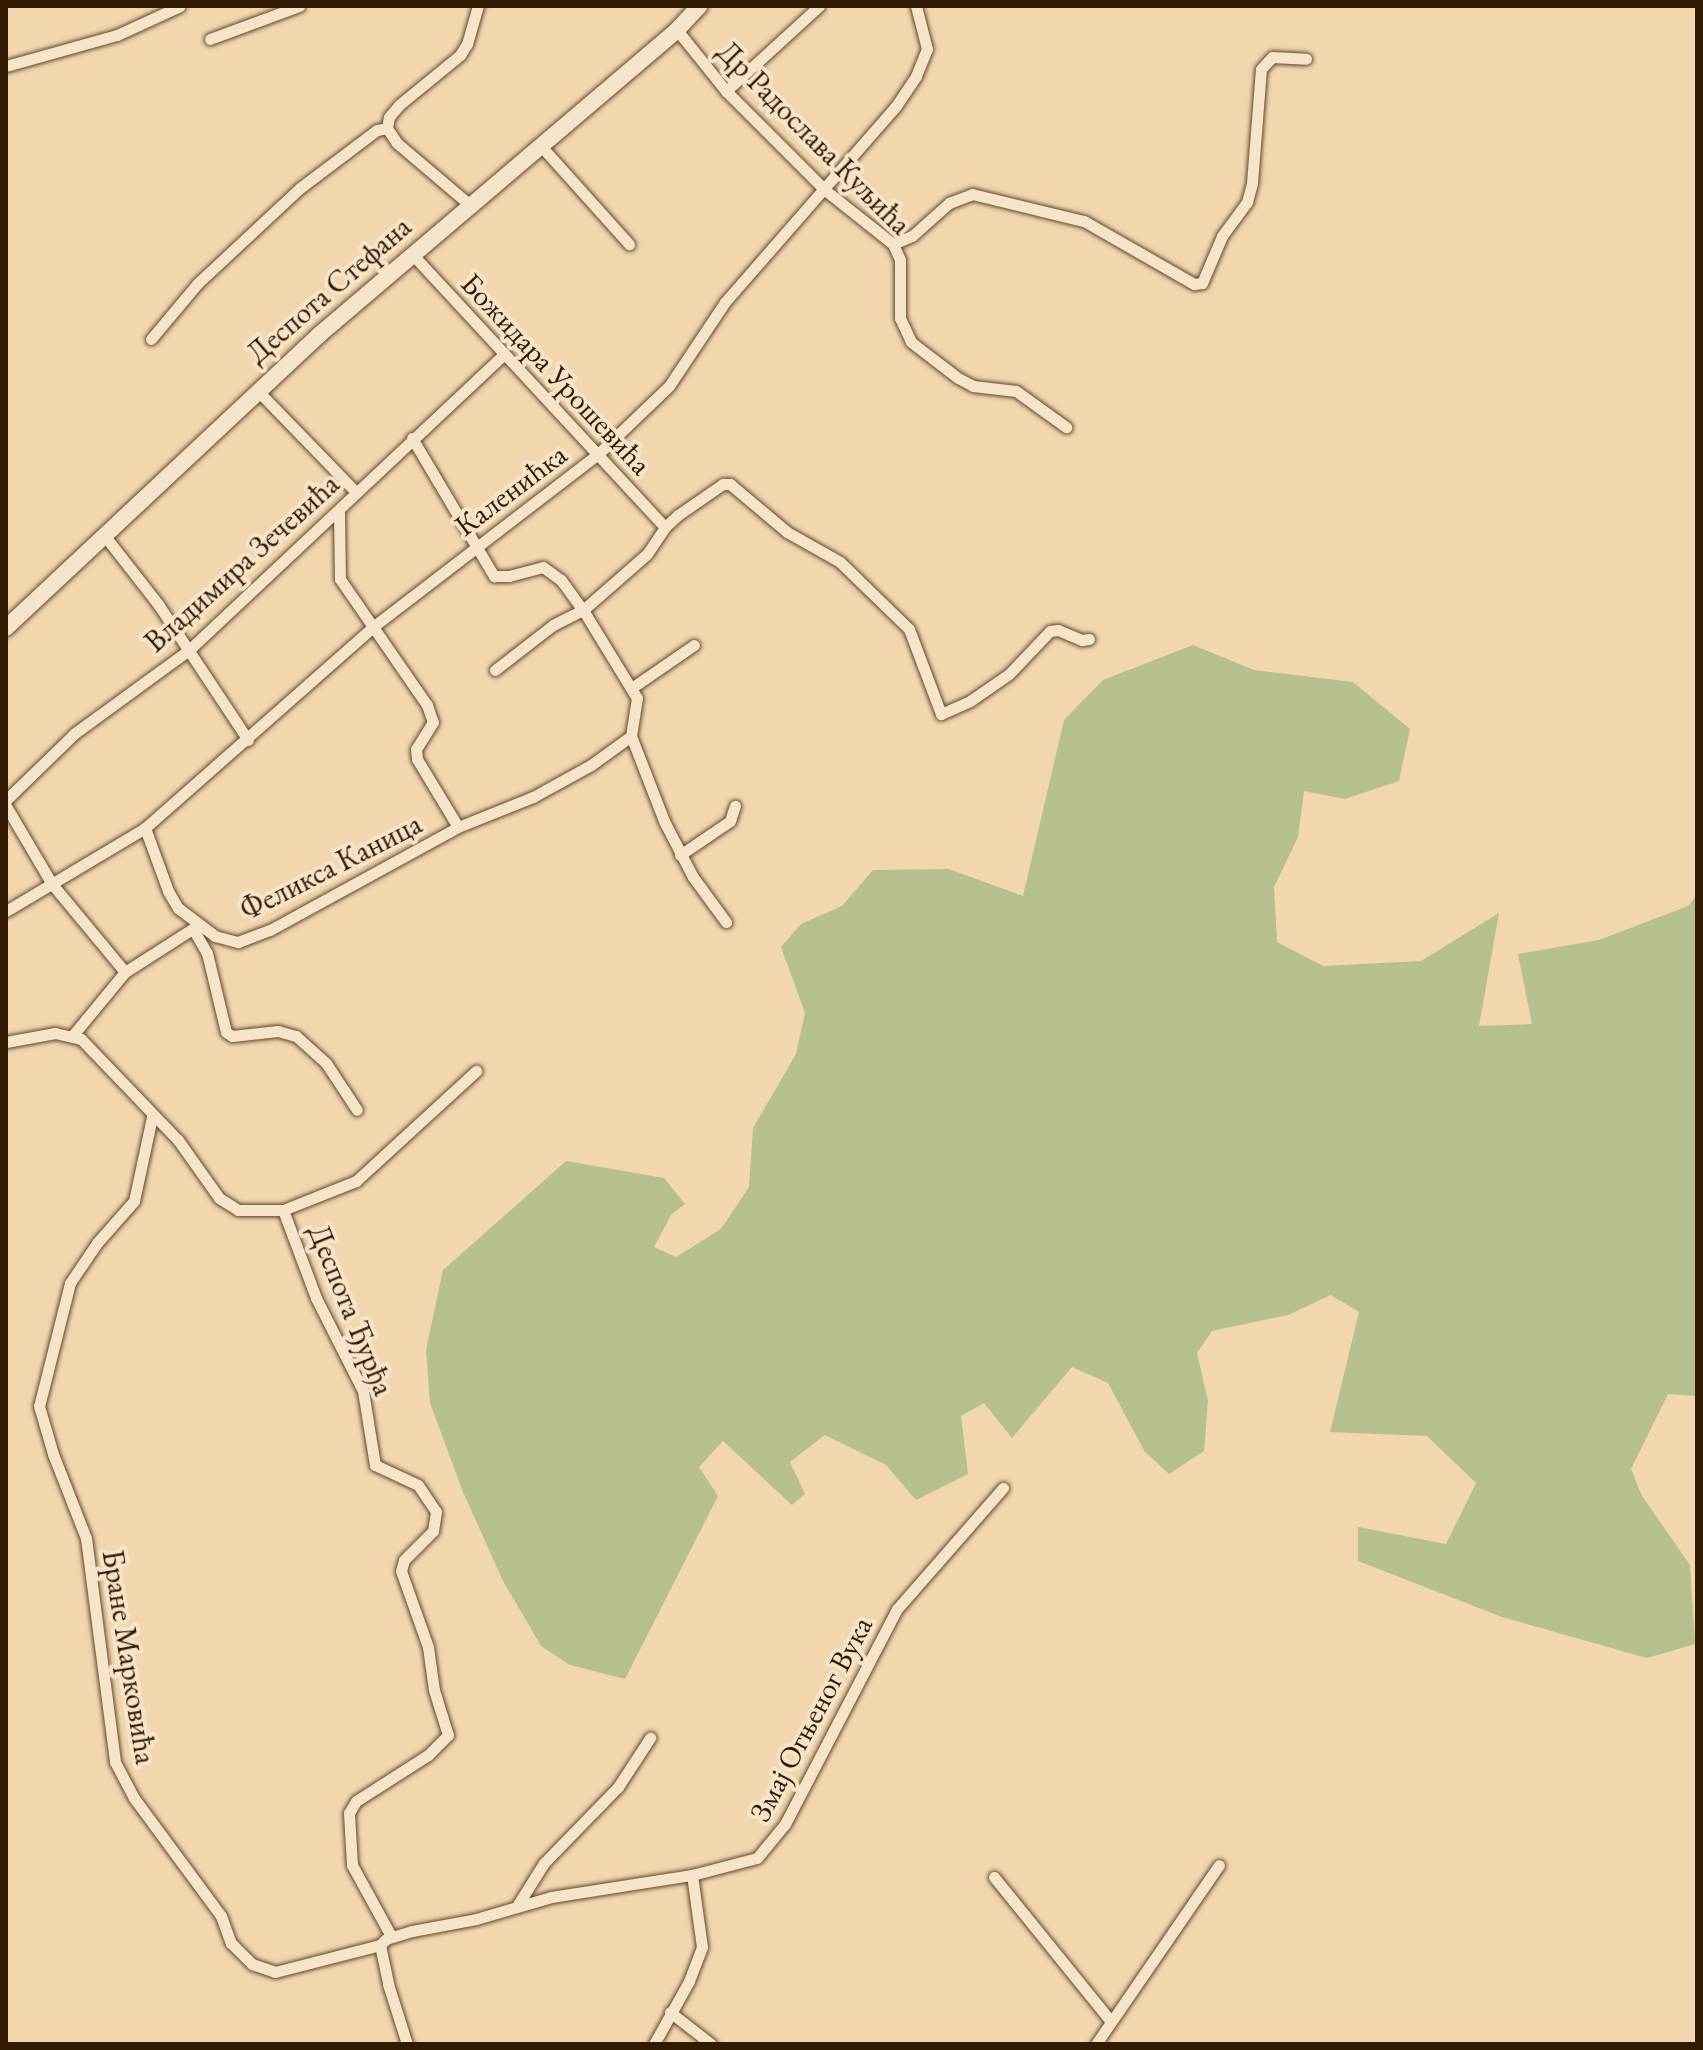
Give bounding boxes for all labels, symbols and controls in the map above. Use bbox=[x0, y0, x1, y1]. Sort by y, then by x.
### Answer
street label: Др Радослава Куљића bbox=[710, 34, 918, 242]
street label: Деспота Стефана bbox=[239, 209, 419, 371]
street label: Божидара Урошевића bbox=[453, 266, 659, 482]
street label: Каленићка bbox=[448, 436, 574, 544]
street label: Владимира Зечевића bbox=[137, 466, 347, 660]
street label: Феликса Каница bbox=[234, 806, 428, 928]
street label: Деспота Ђурђа bbox=[300, 1219, 402, 1401]
street label: Бране Марковића bbox=[94, 1547, 164, 1767]
street label: Змај Огњеног Вука bbox=[742, 1610, 880, 1828]

